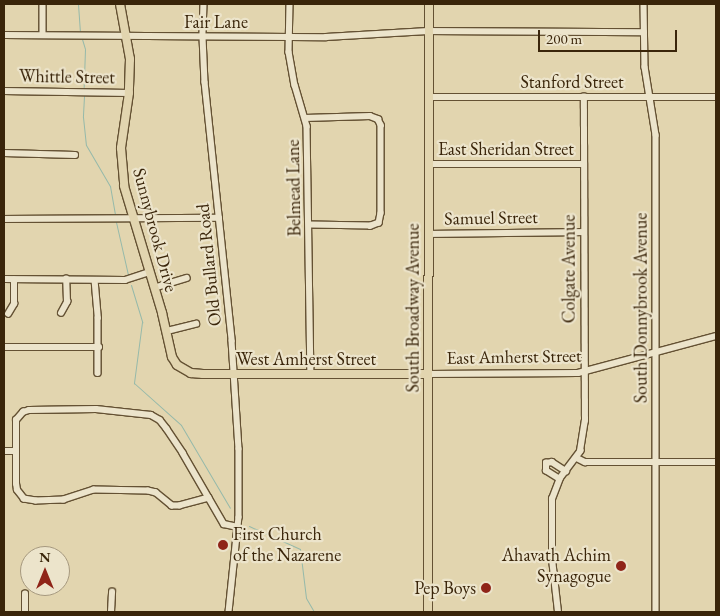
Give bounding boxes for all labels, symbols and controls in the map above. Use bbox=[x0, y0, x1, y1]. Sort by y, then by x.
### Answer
street label: Fair Lane bbox=[184, 11, 248, 33]
scale bar bbox=[540, 20, 679, 52]
text: 200 m bbox=[546, 29, 582, 48]
street label: Whittle Street bbox=[19, 65, 115, 89]
street label: Stanford Street bbox=[520, 71, 624, 93]
street label: East Sheridan Street bbox=[438, 138, 574, 160]
street label: Belmead Lane bbox=[282, 139, 306, 237]
street label: Sunnybrook Drive bbox=[128, 166, 182, 294]
street label: Old Bullard Road bbox=[192, 203, 226, 327]
street label: Samuel Street bbox=[444, 206, 538, 230]
street label: South Donnybrook Avenue bbox=[630, 213, 652, 403]
street label: Colgate Avenue bbox=[558, 215, 580, 323]
street label: South Broadway Avenue bbox=[402, 224, 424, 392]
street label: East Amherst Street bbox=[446, 345, 582, 369]
street label: West Amherst Street bbox=[236, 348, 376, 370]
place label: First Church of the Nazarene bbox=[233, 524, 341, 566]
marker: First Church of the Nazarene bbox=[217, 539, 229, 551]
place label: Ahavath Achim Synagogue bbox=[502, 545, 611, 588]
north arrow bbox=[20, 546, 70, 596]
text: N bbox=[39, 548, 51, 566]
marker: Ahavath Achim Synagogue bbox=[615, 560, 627, 572]
place label: Pep Boys bbox=[414, 577, 476, 599]
marker: Pep Boys bbox=[480, 582, 492, 594]

